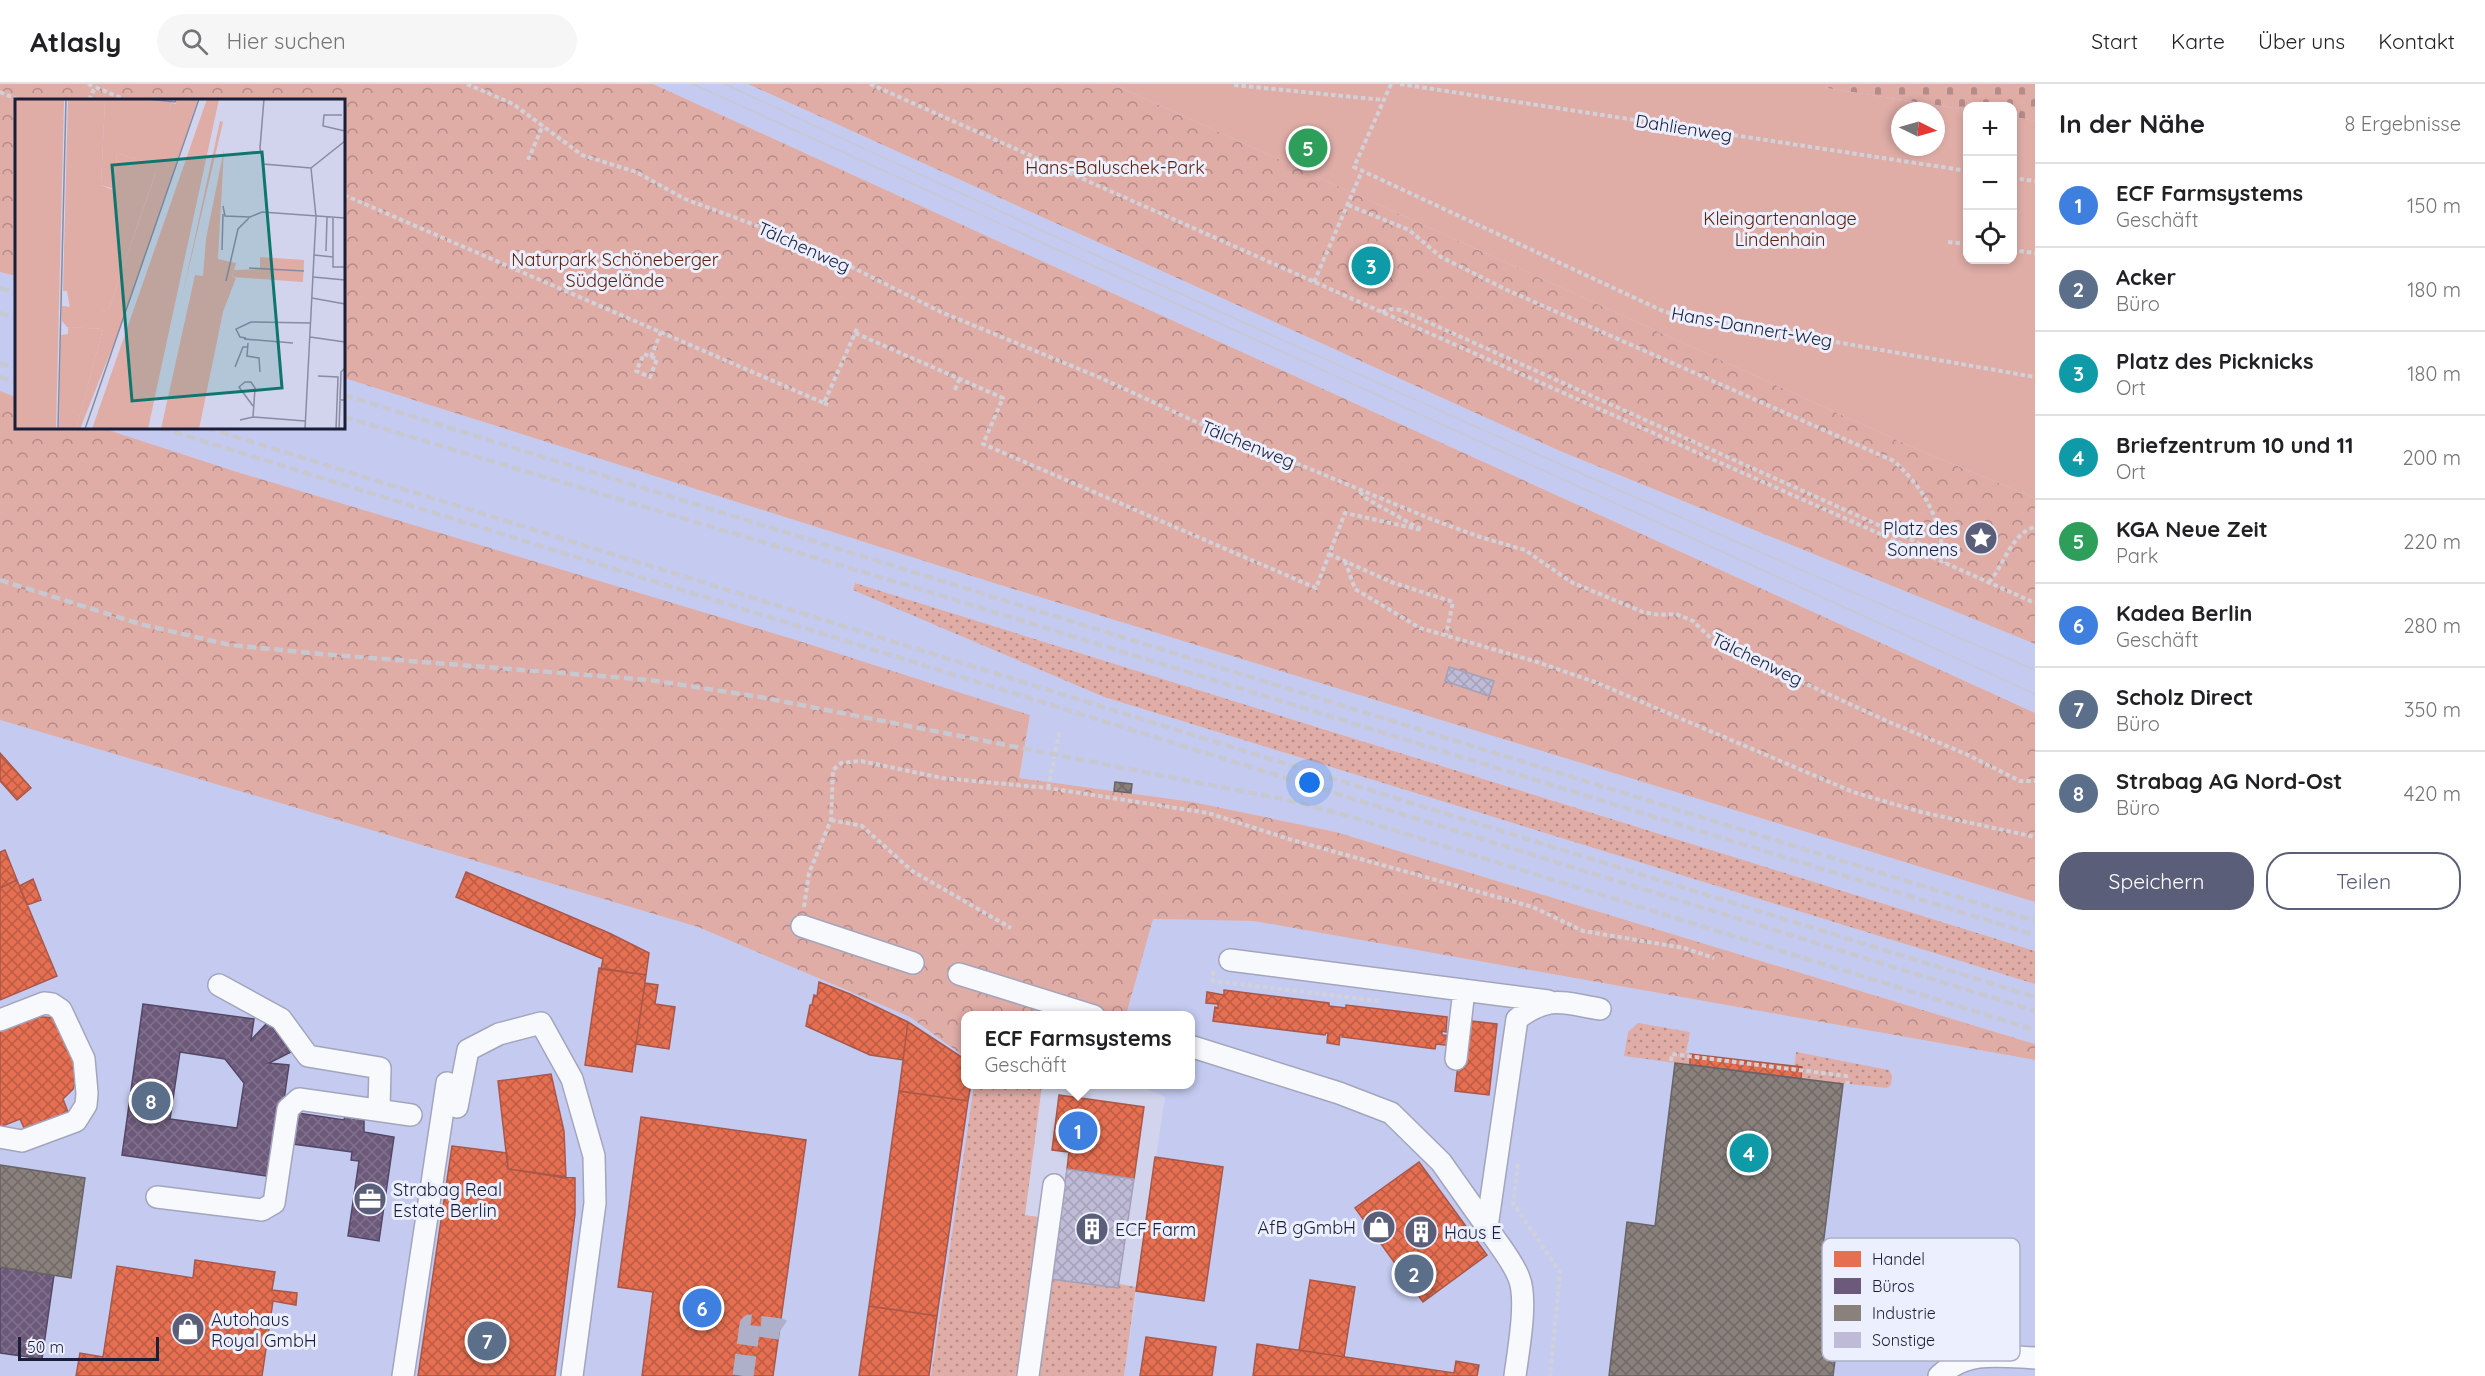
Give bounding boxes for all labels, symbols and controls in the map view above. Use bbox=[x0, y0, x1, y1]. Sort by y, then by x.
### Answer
search box bbox=[157, 14, 577, 68]
text: Atlasly bbox=[30, 24, 121, 59]
icon: search bbox=[178, 25, 211, 58]
text: Hier suchen bbox=[226, 27, 346, 55]
text: Start bbox=[2091, 28, 2138, 54]
text: Karte bbox=[2171, 28, 2225, 54]
text: Über uns bbox=[2258, 28, 2345, 54]
text: Kontakt bbox=[2378, 28, 2455, 54]
inset map bbox=[15, 99, 345, 429]
north arrow bbox=[1891, 102, 1945, 156]
map controls bbox=[1963, 102, 2017, 264]
button: + bbox=[1963, 102, 2017, 156]
text: In der Nähe bbox=[2059, 107, 2205, 140]
street label: Dahlienweg bbox=[1634, 109, 1734, 147]
text: 8 Ergebnisse bbox=[2345, 111, 2461, 136]
pin: 5 bbox=[1288, 126, 1328, 170]
park label: Hans-Baluschek-Park bbox=[1025, 156, 1205, 179]
button: − bbox=[1963, 156, 2017, 210]
text: ECF Farmsystems bbox=[2116, 179, 2303, 207]
text: 1 bbox=[2075, 193, 2082, 218]
text: 150 m bbox=[2407, 193, 2461, 218]
park label: Kleingartenanlage Lindenhain bbox=[1703, 207, 1857, 251]
text: Geschäft bbox=[2116, 207, 2198, 232]
button: locate bbox=[1963, 210, 2017, 264]
street label: Tälchenweg bbox=[754, 216, 854, 278]
pin: 3 bbox=[1352, 244, 1390, 288]
park label: Naturpark Schöneberger Südgelände bbox=[511, 248, 719, 292]
text: Acker bbox=[2116, 263, 2176, 291]
text: 2 bbox=[2073, 277, 2084, 302]
text: 180 m bbox=[2407, 277, 2461, 302]
text: Büro bbox=[2116, 291, 2160, 316]
street label: Hans-Dannert-Weg bbox=[1670, 302, 1834, 352]
text: Platz des Picknicks bbox=[2116, 347, 2314, 375]
text: 3 bbox=[2073, 361, 2084, 386]
text: 180 m bbox=[2407, 361, 2461, 386]
text: Ort bbox=[2116, 375, 2146, 400]
street label: Tälchenweg bbox=[1198, 415, 1298, 473]
text: Briefzentrum 10 und 11 bbox=[2116, 431, 2354, 459]
text: 4 bbox=[2073, 445, 2084, 470]
text: 200 m bbox=[2402, 445, 2461, 470]
text: Ort bbox=[2116, 459, 2146, 484]
text: KGA Neue Zeit bbox=[2116, 515, 2268, 543]
place label: Platz des Sonnens bbox=[1883, 517, 1958, 561]
place icon: Platz des Sonnens bbox=[1963, 520, 1999, 556]
text: 5 bbox=[2073, 529, 2084, 554]
text: 220 m bbox=[2403, 529, 2461, 554]
text: Park bbox=[2116, 543, 2158, 568]
text: Kadea Berlin bbox=[2116, 599, 2252, 627]
text: 6 bbox=[2073, 613, 2084, 638]
text: 280 m bbox=[2404, 613, 2461, 638]
street label: Tälchenweg bbox=[1708, 627, 1806, 691]
text: Geschäft bbox=[2116, 627, 2198, 652]
text: Scholz Direct bbox=[2116, 683, 2253, 711]
text: 7 bbox=[2073, 697, 2084, 722]
text: 350 m bbox=[2404, 697, 2461, 722]
text: Büro bbox=[2116, 711, 2160, 736]
text: Strabag AG Nord-Ost bbox=[2116, 767, 2342, 795]
your location bbox=[1295, 768, 1324, 797]
text: 8 bbox=[2073, 781, 2084, 806]
text: 420 m bbox=[2404, 781, 2461, 806]
text: Büro bbox=[2116, 795, 2160, 820]
button: Speichern bbox=[2059, 852, 2254, 910]
button: Teilen bbox=[2266, 852, 2461, 910]
popup bbox=[961, 1011, 1195, 1089]
text: ECF Farmsystems bbox=[984, 1024, 1172, 1052]
text: Geschäft bbox=[984, 1052, 1067, 1077]
pin: 8 bbox=[132, 1078, 170, 1124]
pin: 1 bbox=[1058, 1108, 1098, 1154]
pin: 4 bbox=[1730, 1130, 1768, 1176]
place label: Strabag Real Estate Berlin bbox=[393, 1178, 502, 1222]
office icon: Strabag Real Estate Berlin bbox=[352, 1181, 388, 1217]
shop icon: AfB gGmbH bbox=[1361, 1209, 1397, 1245]
building icon: ECF Farm bbox=[1074, 1211, 1110, 1247]
building icon: Haus E bbox=[1403, 1214, 1439, 1250]
place label: AfB gGmbH bbox=[1257, 1216, 1356, 1239]
place label: ECF Farm bbox=[1115, 1218, 1196, 1241]
place label: Haus E bbox=[1444, 1221, 1502, 1244]
legend bbox=[1822, 1238, 2020, 1361]
text: Handel bbox=[1872, 1249, 1925, 1269]
pin: 2 bbox=[1394, 1252, 1434, 1296]
text: Büros bbox=[1872, 1276, 1915, 1296]
pin: 6 bbox=[682, 1286, 722, 1330]
text: Industrie bbox=[1872, 1303, 1936, 1323]
place label: Autohaus Royal GmbH bbox=[211, 1308, 317, 1352]
shop icon: Autohaus Royal GmbH bbox=[170, 1311, 206, 1347]
pin: 7 bbox=[468, 1318, 506, 1364]
text: Sonstige bbox=[1872, 1330, 1935, 1350]
scale bar bbox=[18, 1334, 159, 1362]
text: 50 m bbox=[27, 1337, 64, 1357]

